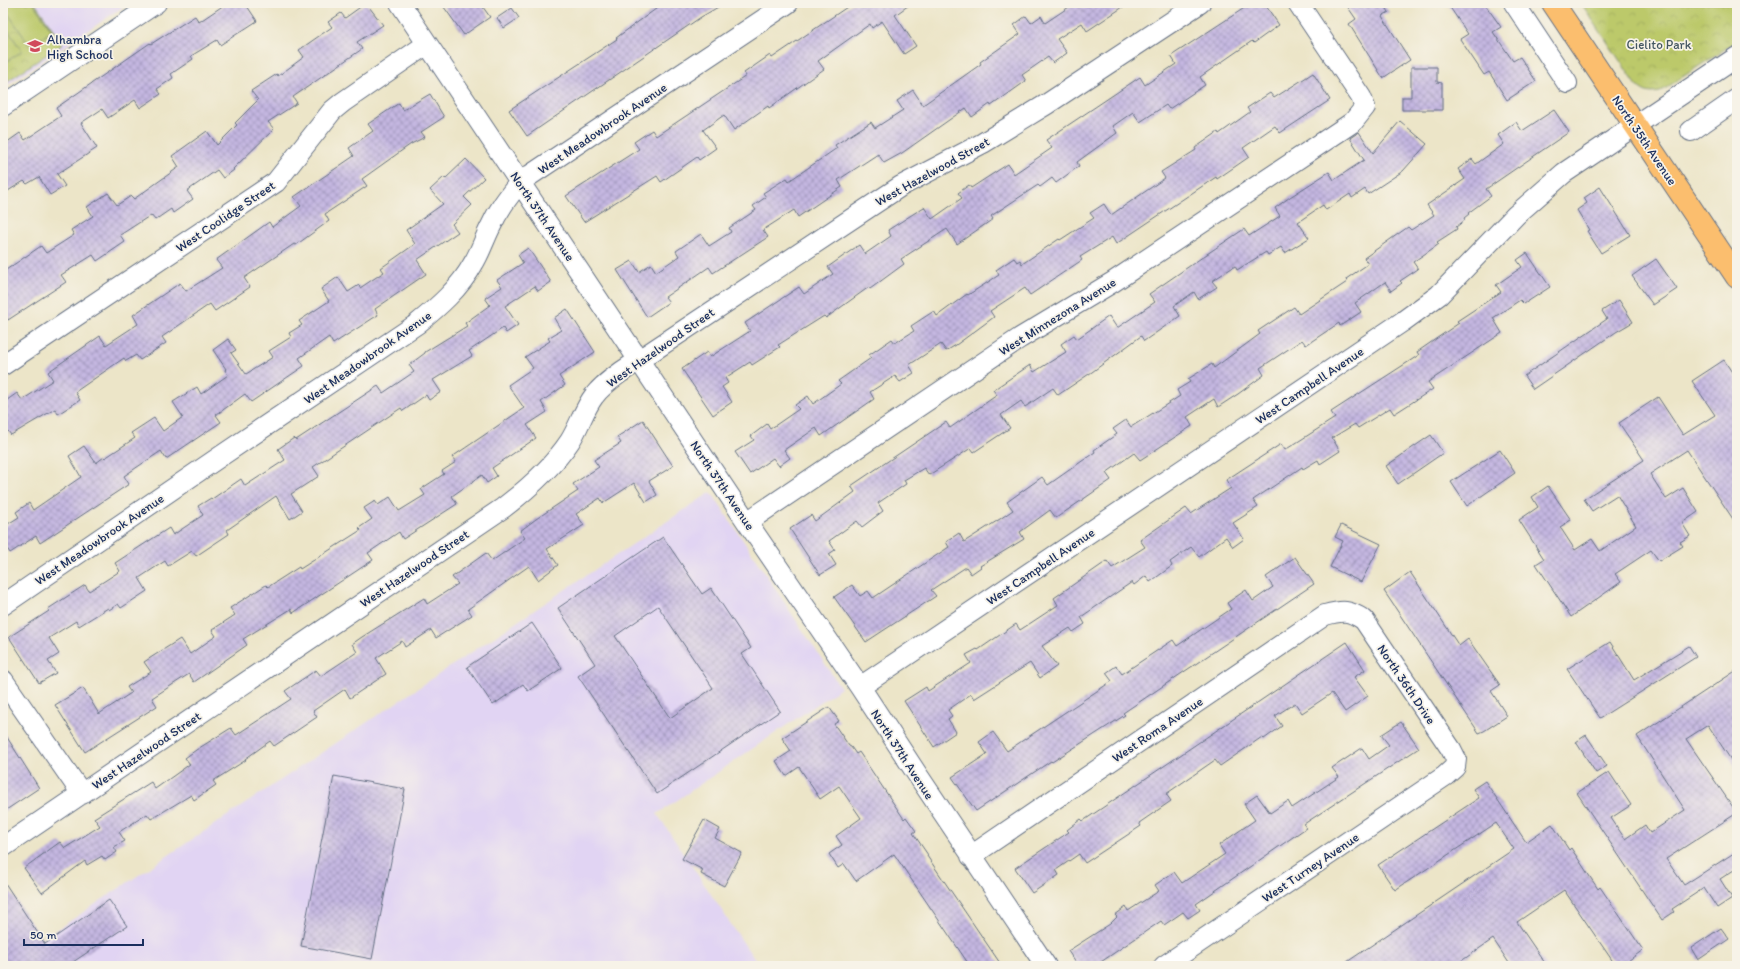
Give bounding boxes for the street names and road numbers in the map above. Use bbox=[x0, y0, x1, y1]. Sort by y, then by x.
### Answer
street label: West Meadowbrook Avenue bbox=[535, 80, 670, 177]
street label: North 35th Avenue bbox=[1609, 93, 1680, 188]
street label: West Hazelwood Street bbox=[872, 134, 992, 209]
street label: North 37th Avenue bbox=[507, 169, 578, 264]
street label: West Coolidge Street bbox=[173, 178, 278, 255]
street label: West Minnezona Avenue bbox=[996, 274, 1119, 359]
street label: West Hazelwood Street bbox=[603, 304, 717, 390]
street label: West Meadowbrook Avenue bbox=[301, 308, 434, 407]
street label: West Campbell Avenue bbox=[1252, 344, 1366, 427]
street label: North 37th Avenue bbox=[687, 438, 758, 533]
street label: West Meadowbrook Avenue bbox=[32, 491, 167, 588]
street label: West Campbell Avenue bbox=[983, 525, 1097, 608]
street label: West Hazelwood Street bbox=[357, 526, 472, 611]
street label: North 36th Drive bbox=[1374, 642, 1439, 727]
street label: West Roma Avenue bbox=[1109, 693, 1206, 765]
street label: North 37th Avenue bbox=[868, 706, 937, 802]
street label: West Hazelwood Street bbox=[89, 708, 204, 793]
street label: West Turney Avenue bbox=[1259, 829, 1362, 905]

